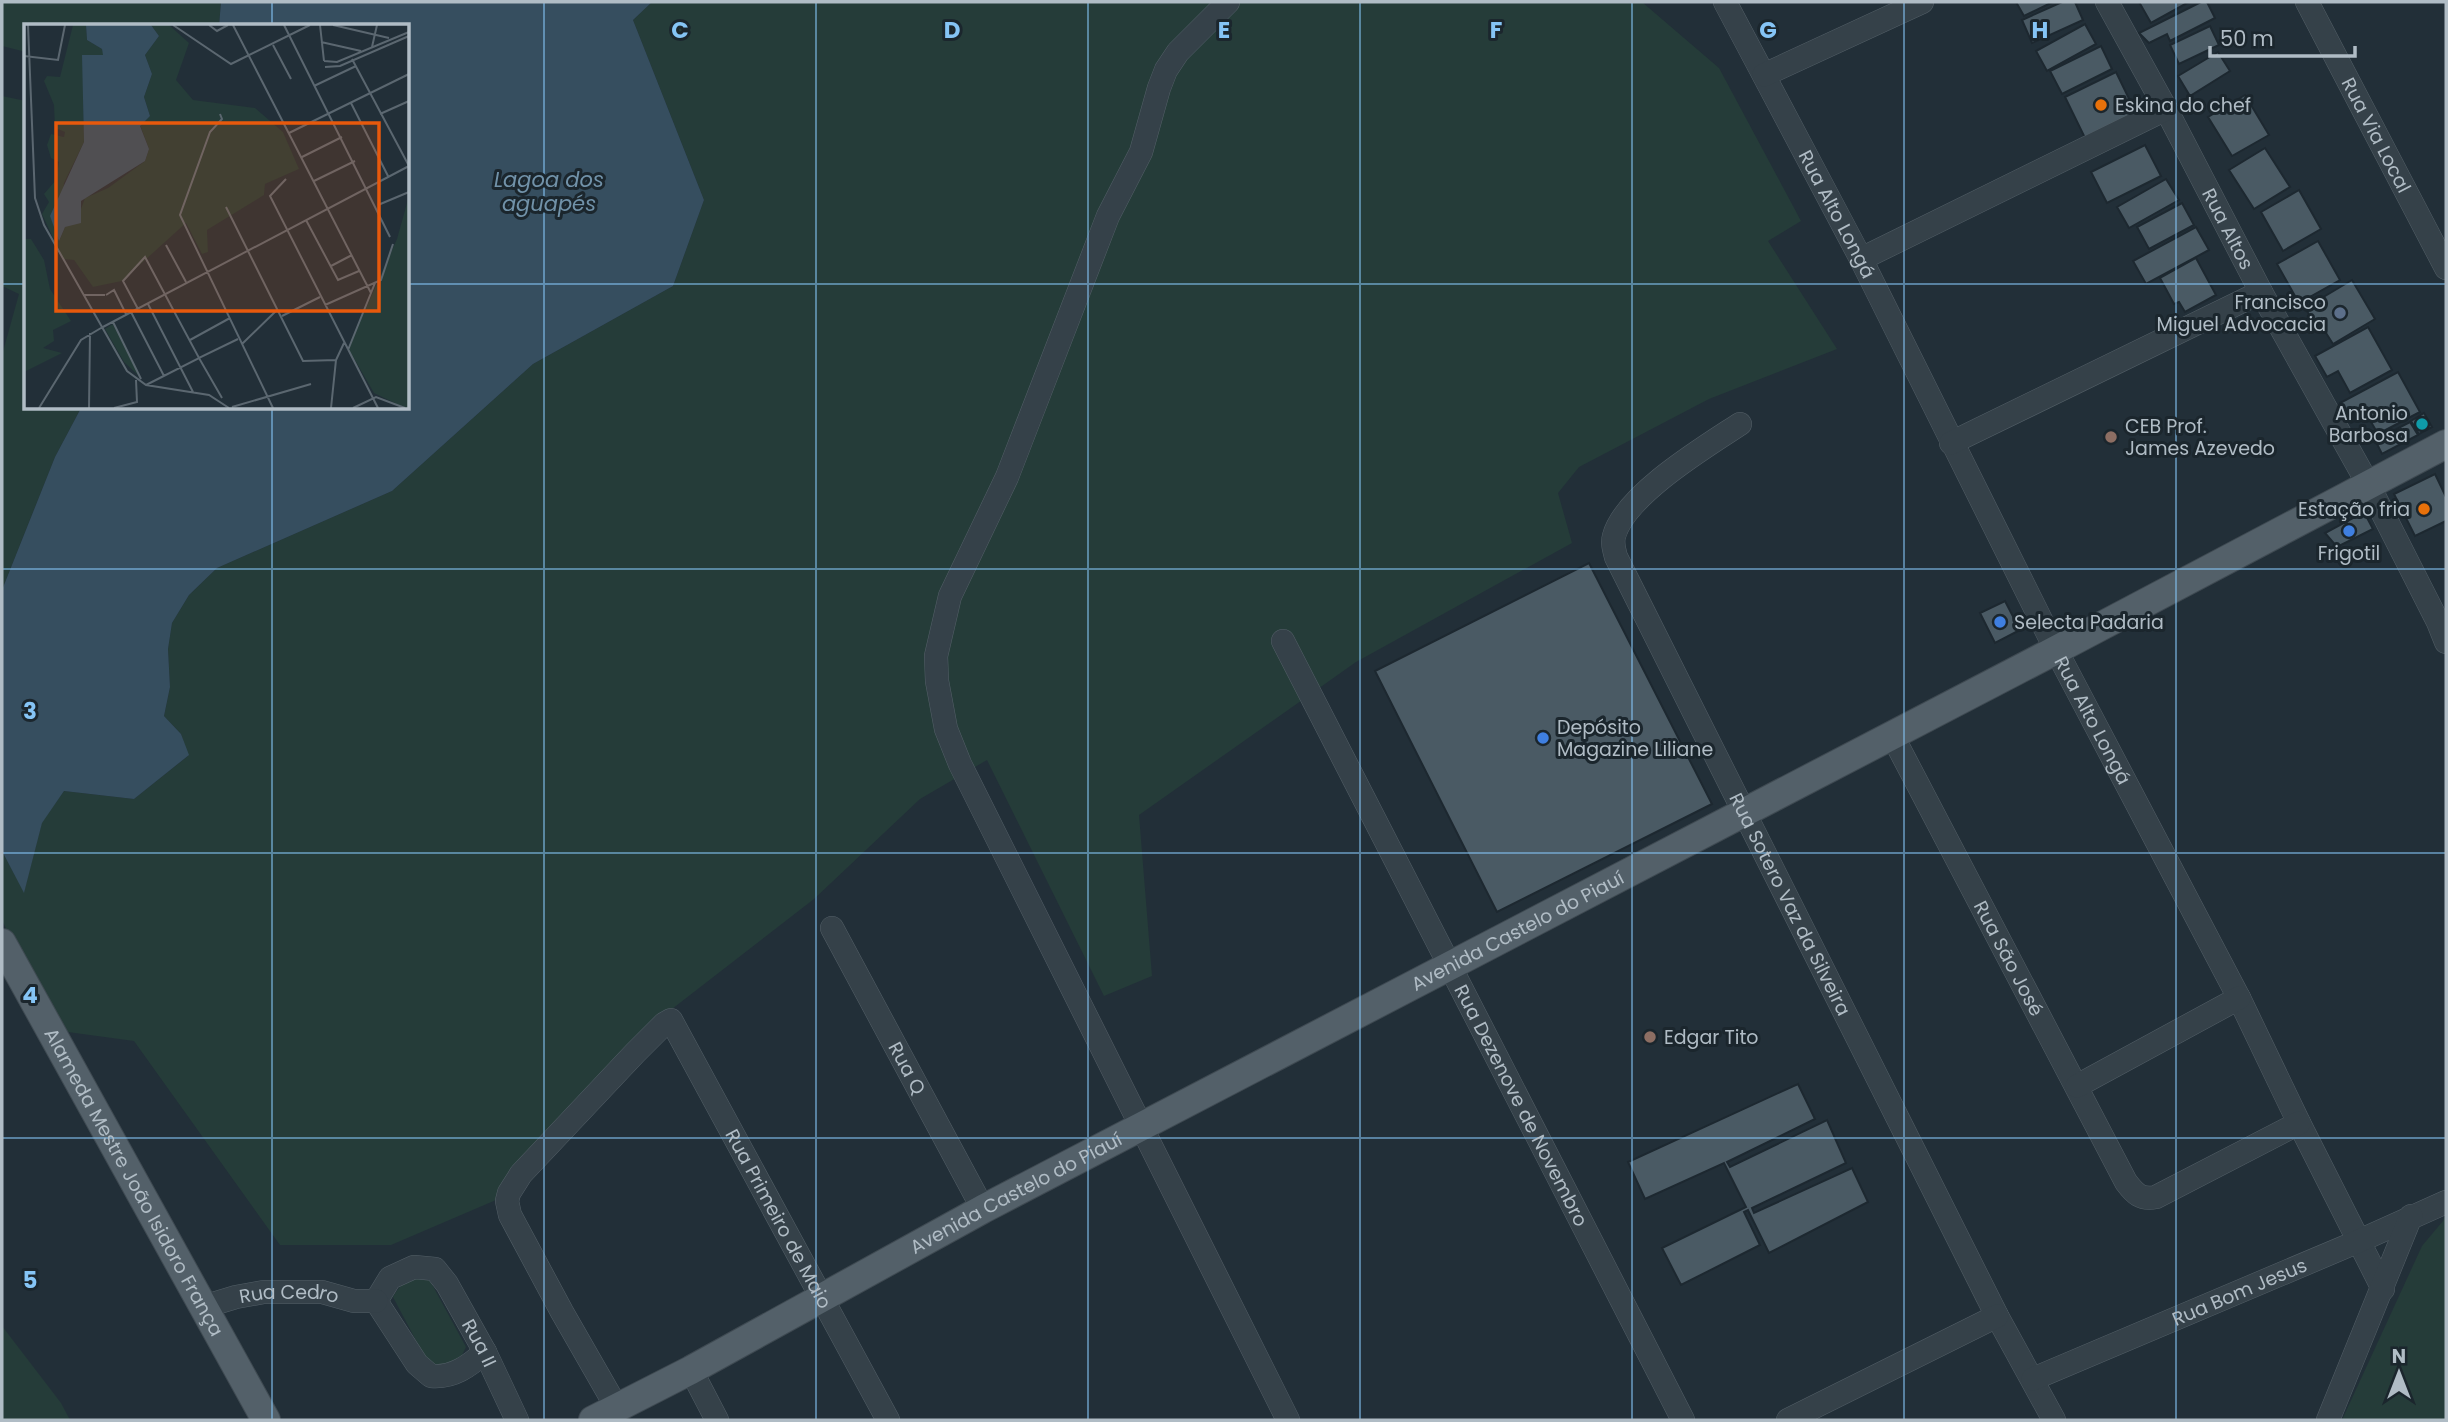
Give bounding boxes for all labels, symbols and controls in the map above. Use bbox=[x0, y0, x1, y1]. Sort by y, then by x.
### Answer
text: C bbox=[671, 14, 689, 46]
text: D bbox=[944, 14, 960, 46]
text: E bbox=[1218, 14, 1230, 46]
text: F bbox=[1490, 14, 1502, 46]
text: G bbox=[1759, 14, 1777, 46]
text: H bbox=[2032, 14, 2048, 46]
scale bar bbox=[2210, 14, 2355, 58]
inset map bbox=[24, 24, 410, 410]
text: 50 m bbox=[2220, 24, 2274, 53]
street label: Rua Via Local bbox=[2335, 73, 2417, 198]
place label: Eskina do chef bbox=[2115, 92, 2251, 119]
marker: Eskina do chef bbox=[2093, 97, 2109, 113]
street label: Rua Alto Longá bbox=[1792, 145, 1882, 283]
water label: Lagoa dos aguapés bbox=[494, 165, 604, 218]
street label: Rua Altos bbox=[2195, 184, 2260, 274]
place label: Francisco Miguel Advocacia bbox=[2157, 289, 2326, 338]
marker: Francisco Miguel Advocacia bbox=[2332, 305, 2348, 321]
place label: Antonio Barbosa bbox=[2329, 400, 2408, 449]
place label: CEB Prof. James Azevedo bbox=[2125, 413, 2275, 462]
marker: Antonio Barbosa bbox=[2414, 416, 2430, 432]
marker: CEB Prof. James Azevedo bbox=[2103, 429, 2119, 445]
place label: Estação fria bbox=[2298, 496, 2410, 523]
marker: Estação fria bbox=[2416, 501, 2432, 517]
marker: Frigotil bbox=[2341, 523, 2357, 539]
place label: Frigotil bbox=[2318, 540, 2380, 567]
place label: Selecta Padaria bbox=[2014, 609, 2164, 636]
marker: Selecta Padaria bbox=[1992, 614, 2008, 630]
street label: Rua Alto Longá bbox=[2048, 651, 2137, 789]
text: 3 bbox=[23, 695, 37, 727]
place label: Depósito Magazine Liliane bbox=[1557, 714, 1713, 763]
marker: Depósito Magazine Liliane bbox=[1535, 730, 1551, 746]
street label: Rua Sotero Vaz da Silveira bbox=[1723, 788, 1857, 1020]
street label: Avenida Castelo do Piauí bbox=[1406, 864, 1629, 998]
street label: Rua São José bbox=[1967, 896, 2050, 1021]
text: 4 bbox=[22, 979, 38, 1011]
street label: Rua Dezenove de Novembro bbox=[1448, 980, 1594, 1231]
street label: Alameda Mestre João Isidoro França bbox=[38, 1023, 230, 1341]
place label: Edgar Tito bbox=[1664, 1024, 1758, 1051]
marker: Edgar Tito bbox=[1642, 1029, 1658, 1045]
street label: Rua Q bbox=[882, 1037, 932, 1100]
street label: Rua Primeiro de Maio bbox=[719, 1124, 838, 1313]
street label: Avenida Castelo do Piauí bbox=[905, 1126, 1127, 1261]
street label: Rua Bom Jesus bbox=[2168, 1252, 2311, 1333]
text: 5 bbox=[23, 1264, 37, 1296]
street label: Rua Cedro bbox=[237, 1279, 342, 1310]
street label: Rua II bbox=[455, 1314, 503, 1372]
north arrow bbox=[2364, 1338, 2434, 1408]
text: N bbox=[2392, 1343, 2406, 1370]

